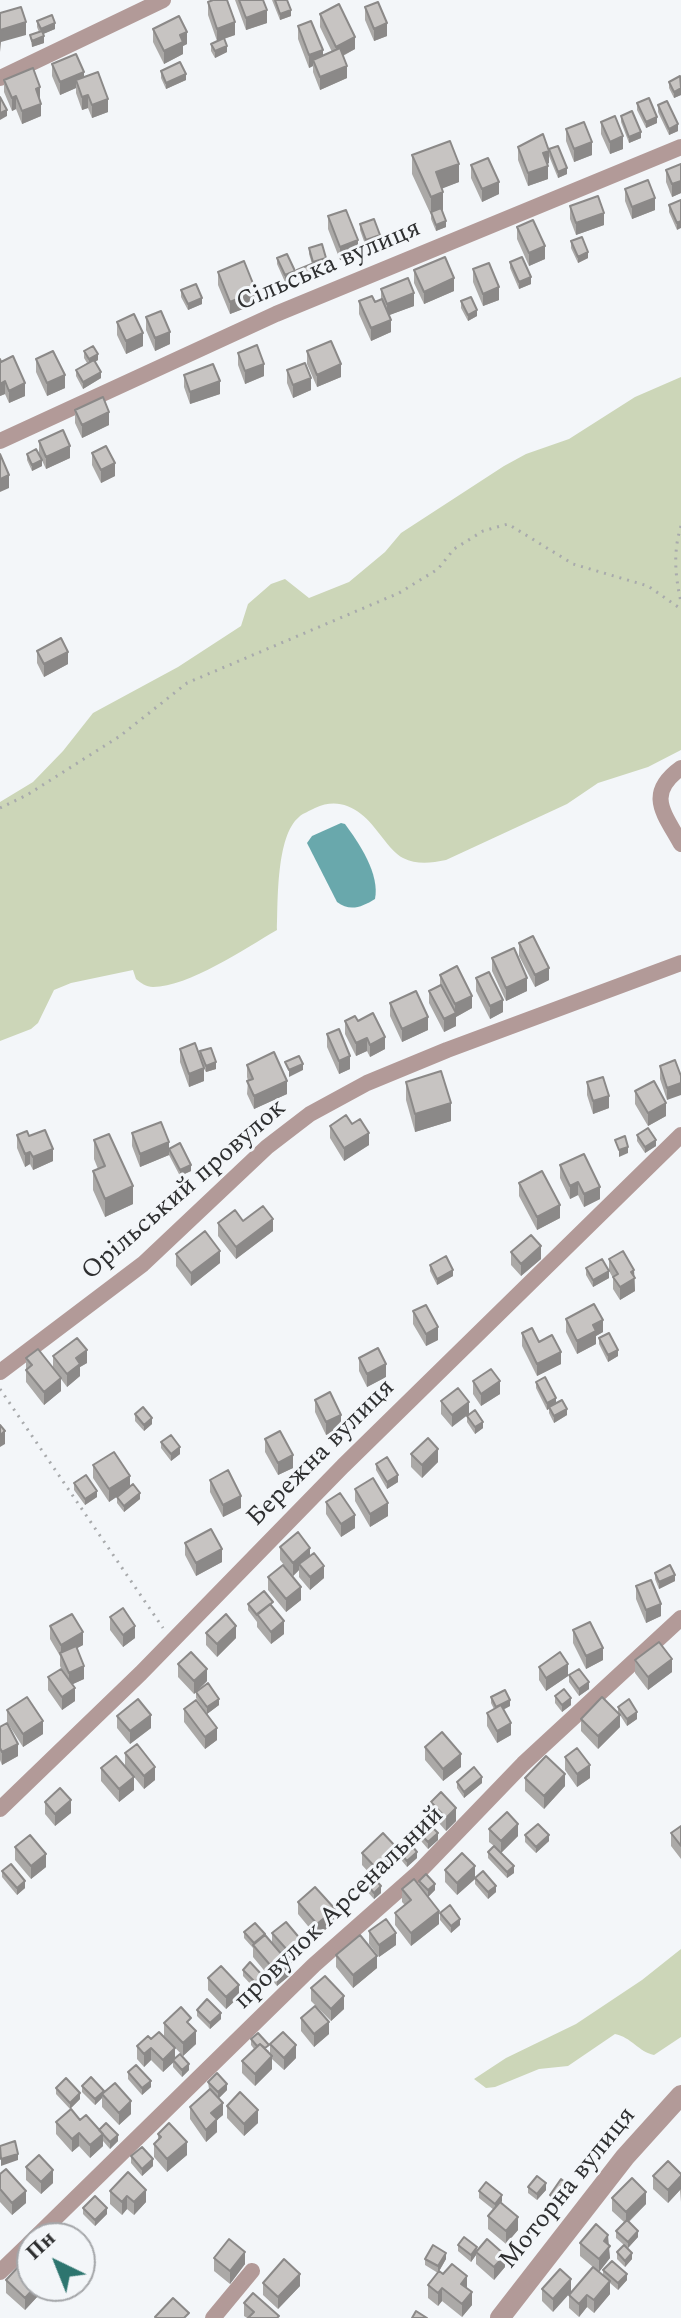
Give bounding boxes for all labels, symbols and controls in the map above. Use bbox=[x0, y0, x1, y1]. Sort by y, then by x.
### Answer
street label: Сільська вулиця bbox=[232, 214, 426, 320]
street label: Орільський провулок bbox=[76, 1094, 294, 1288]
street label: Бережна вулиця bbox=[241, 1373, 403, 1535]
street label: провулок Арсенальний bbox=[229, 1801, 451, 2017]
street label: Моторна вулиця bbox=[494, 2102, 644, 2276]
north arrow bbox=[16, 2222, 96, 2302]
text: Пн bbox=[18, 2223, 63, 2268]

